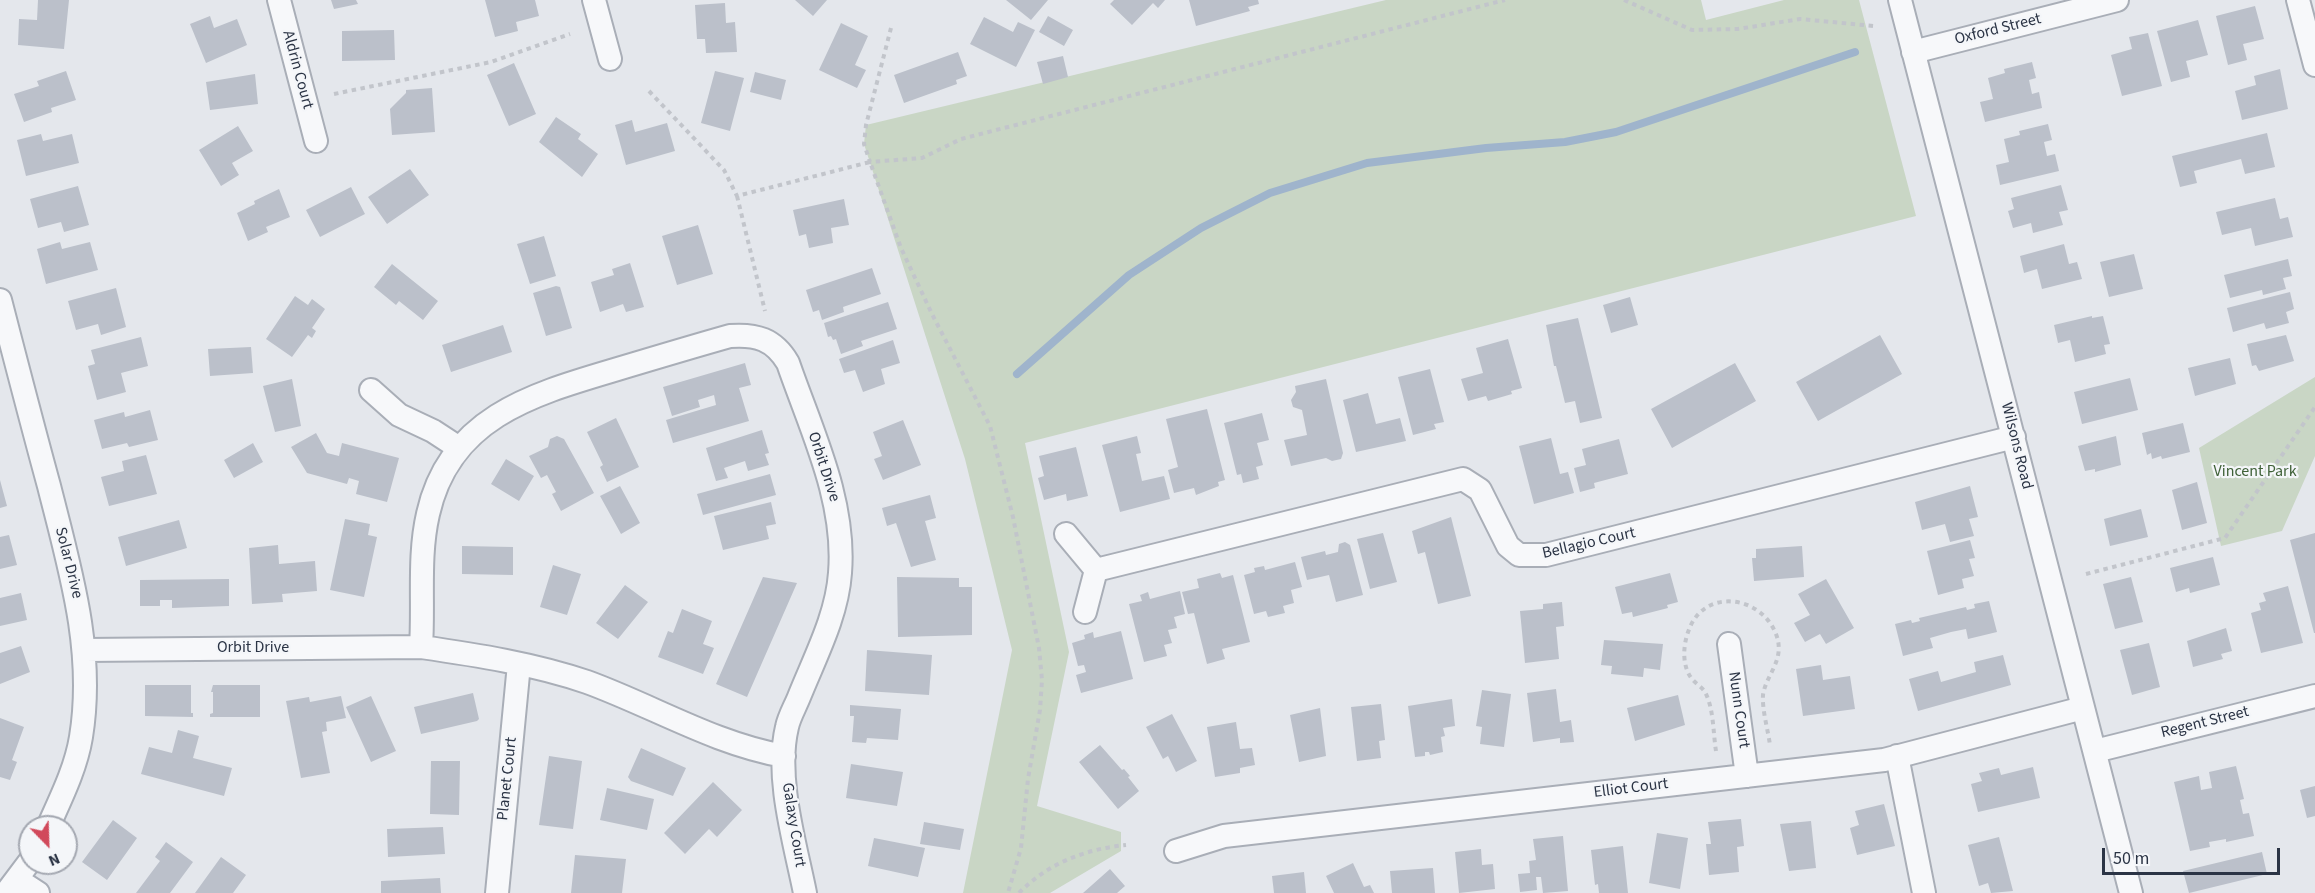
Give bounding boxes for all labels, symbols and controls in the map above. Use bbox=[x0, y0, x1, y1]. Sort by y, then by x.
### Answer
street label: Oxford Street bbox=[1953, 10, 2043, 50]
street label: Aldrin Court bbox=[277, 29, 317, 111]
street label: Wilsons Road bbox=[1996, 401, 2036, 491]
street label: Orbit Drive bbox=[803, 430, 843, 504]
park label: Vincent Park bbox=[2213, 462, 2297, 482]
street label: Bellagio Court bbox=[1541, 524, 1637, 564]
street label: Solar Drive bbox=[50, 525, 86, 601]
street label: Orbit Drive bbox=[217, 638, 289, 658]
street label: Nunn Court bbox=[1723, 670, 1753, 750]
street label: Regent Street bbox=[2159, 703, 2251, 743]
street label: Planet Court bbox=[494, 736, 522, 822]
street label: Elliot Court bbox=[1593, 775, 1669, 803]
street label: Galaxy Court bbox=[777, 781, 809, 869]
north arrow bbox=[18, 815, 78, 875]
scale bar bbox=[2105, 836, 2284, 874]
text: 50 m bbox=[2113, 846, 2149, 871]
text: N bbox=[45, 848, 63, 872]

